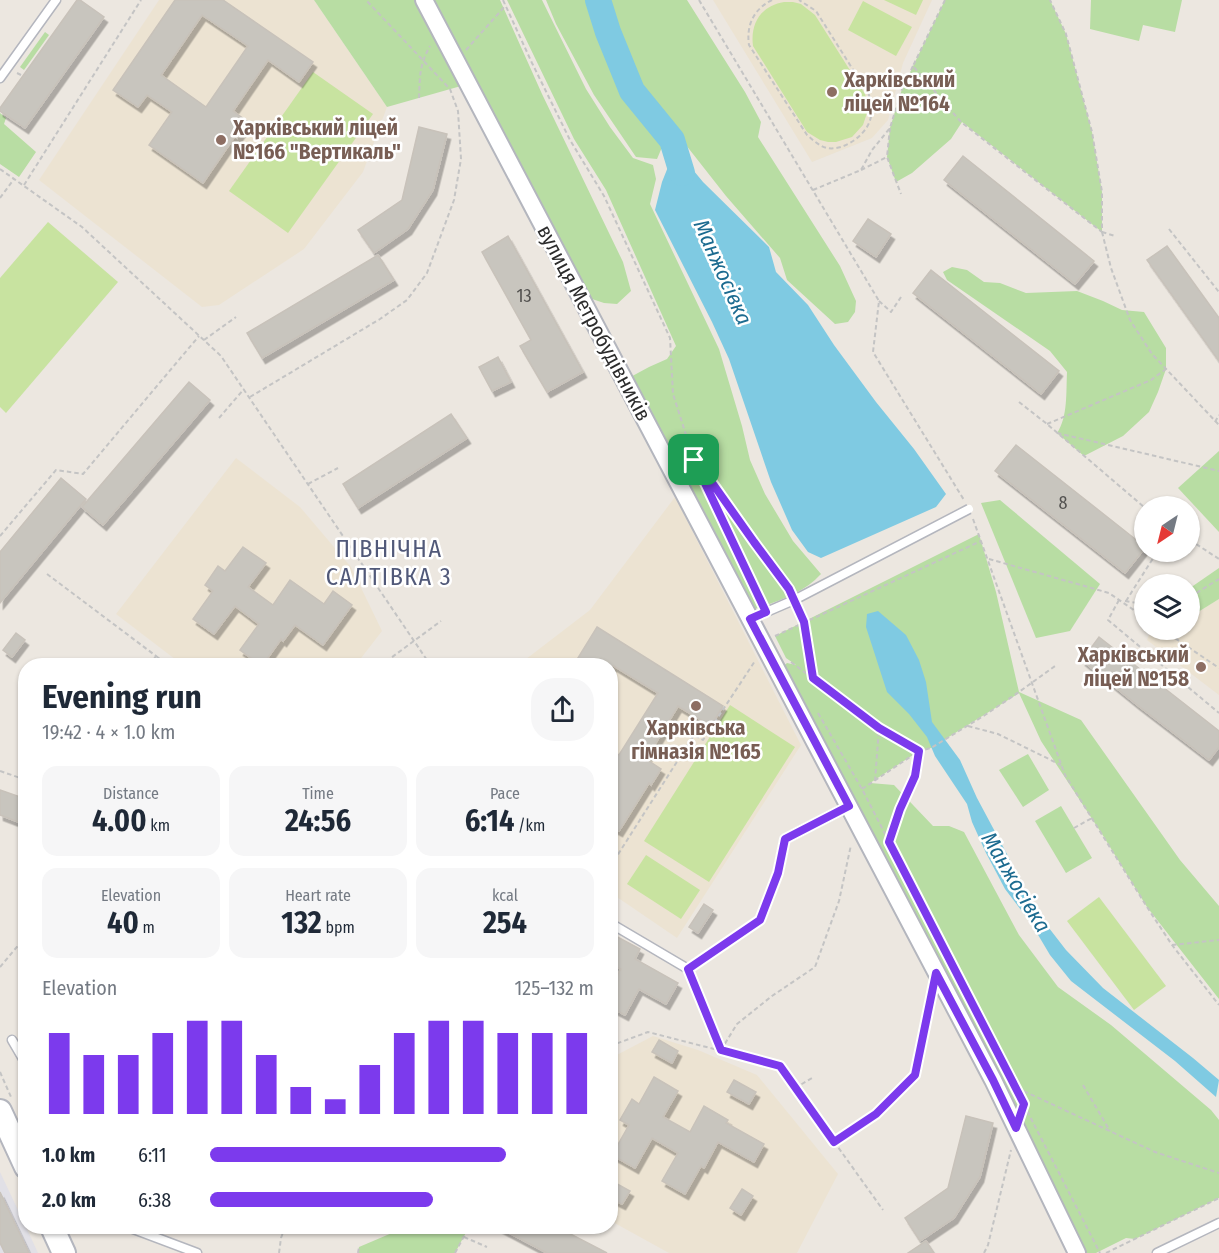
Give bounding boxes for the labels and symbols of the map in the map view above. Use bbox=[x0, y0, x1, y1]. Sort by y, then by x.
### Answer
place label: Харківський ліцей №164 bbox=[843, 67, 955, 117]
marker: Харківський ліцей №164 bbox=[825, 85, 839, 99]
place label: Харківський ліцей №166 "Вертикаль" bbox=[232, 115, 401, 165]
marker: Харківський ліцей №166 "Вертикаль" bbox=[214, 133, 228, 147]
water label: Манжосівка bbox=[688, 215, 758, 329]
street label: вулиця Метробудівників bbox=[531, 221, 657, 425]
house number: 13 bbox=[516, 285, 532, 307]
pin bbox=[668, 434, 719, 485]
house number: 8 bbox=[1059, 492, 1068, 514]
north arrow bbox=[1134, 496, 1200, 562]
district label: ПІВНІЧНА САЛТІВКА 3 bbox=[326, 535, 452, 591]
place label: Харківський ліцей №158 bbox=[1077, 642, 1189, 692]
marker: Харківський ліцей №158 bbox=[1194, 660, 1208, 674]
marker: Харківська гімназія №165 bbox=[689, 699, 703, 713]
place label: Харківська гімназія №165 bbox=[631, 715, 761, 765]
water label: Манжосівка bbox=[975, 827, 1057, 937]

